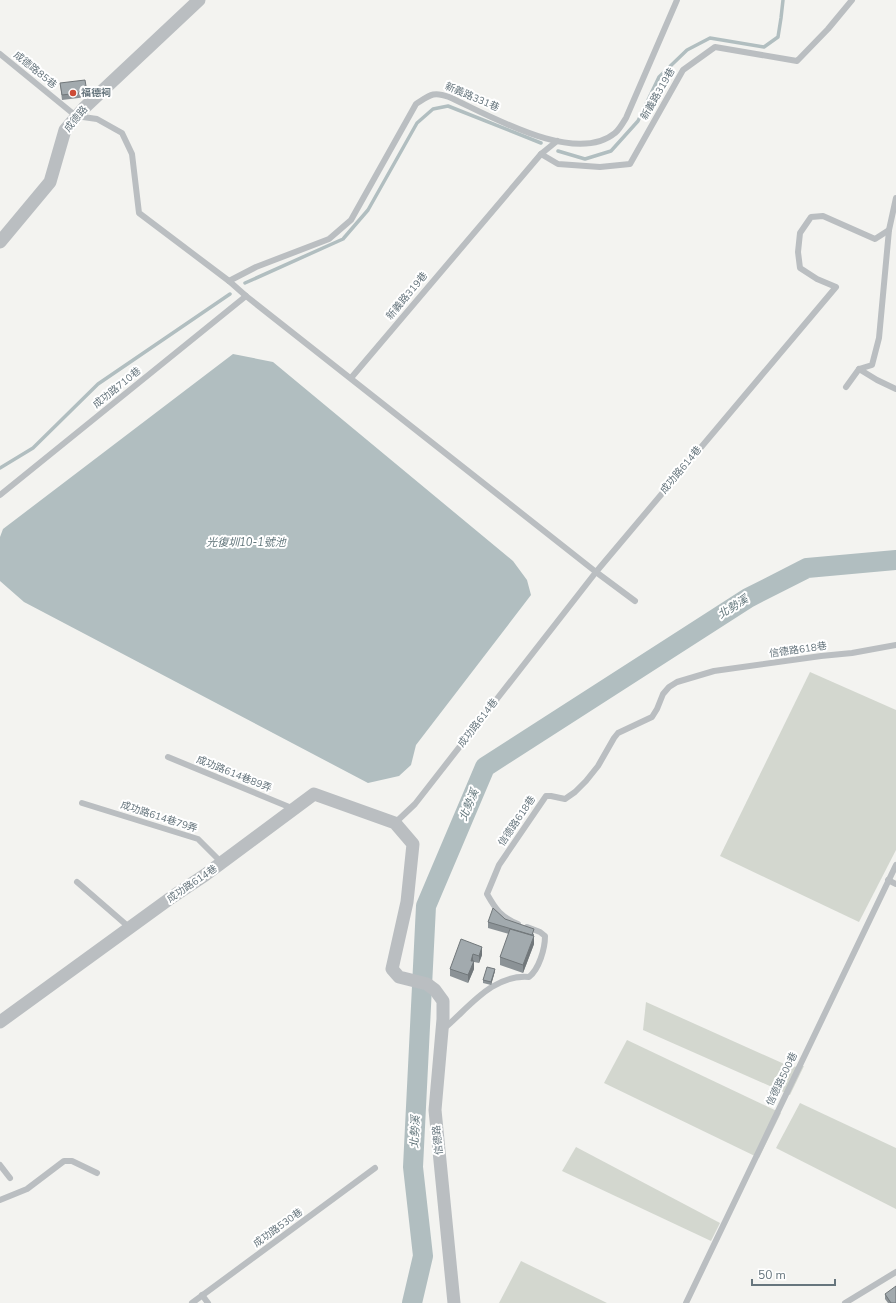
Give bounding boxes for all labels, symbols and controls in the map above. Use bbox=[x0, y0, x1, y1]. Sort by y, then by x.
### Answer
street label: 成德路85巷 bbox=[10, 48, 60, 92]
street label: 新義路319巷 bbox=[637, 65, 679, 123]
street label: 新義路331巷 bbox=[443, 79, 501, 115]
place label: 福德祠 bbox=[81, 86, 111, 100]
marker: 福德祠 bbox=[68, 88, 78, 98]
street label: 成德路 bbox=[61, 103, 91, 135]
street label: 新義路319巷 bbox=[383, 269, 431, 323]
street label: 成功路710巷 bbox=[90, 364, 144, 412]
street label: 成功路614巷 bbox=[657, 443, 705, 497]
water label: 光復圳10-1號池 bbox=[206, 535, 287, 550]
water label: 北勢溪 bbox=[715, 591, 753, 622]
street label: 信德路618巷 bbox=[768, 639, 828, 661]
street label: 成功路614巷 bbox=[455, 696, 501, 750]
street label: 成功路614巷89弄 bbox=[194, 753, 274, 795]
water label: 北勢溪 bbox=[456, 785, 483, 823]
street label: 信德路618巷 bbox=[495, 793, 539, 849]
street label: 成功路614巷79弄 bbox=[119, 798, 199, 836]
street label: 成功路614巷 bbox=[164, 862, 220, 906]
street label: 信德路500巷 bbox=[763, 1050, 801, 1108]
water label: 北勢溪 bbox=[407, 1113, 423, 1149]
street label: 信德路 bbox=[429, 1124, 447, 1156]
street label: 成功路530巷 bbox=[250, 1205, 306, 1251]
scale bar bbox=[752, 1261, 835, 1287]
text: 50 m bbox=[758, 1267, 786, 1283]

